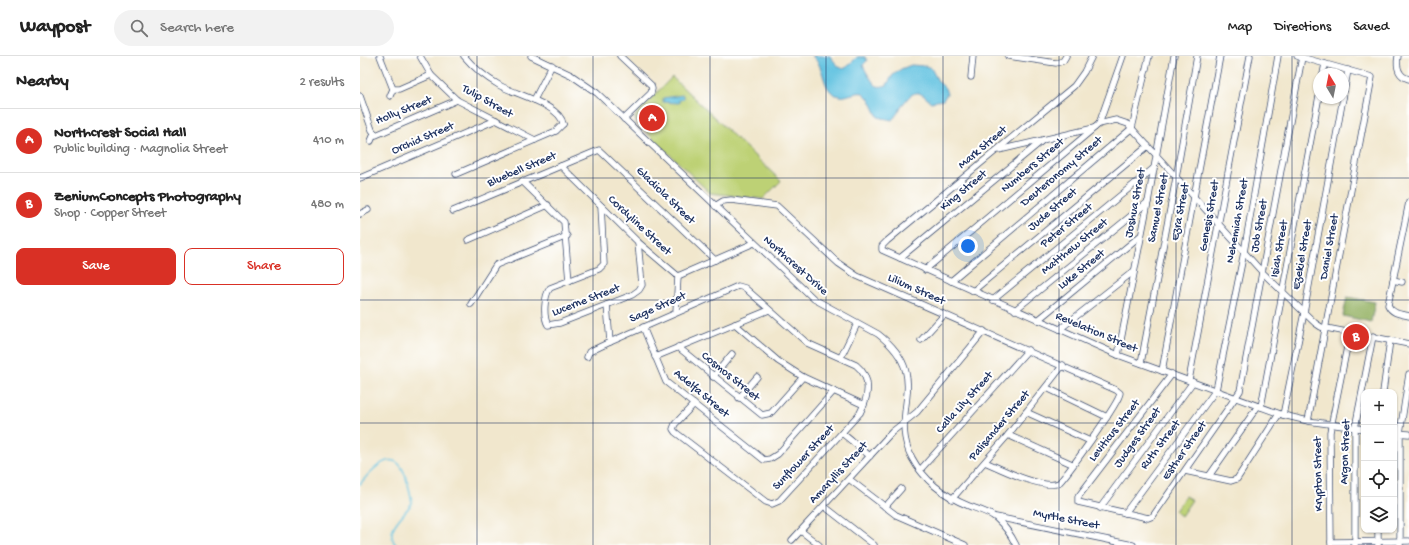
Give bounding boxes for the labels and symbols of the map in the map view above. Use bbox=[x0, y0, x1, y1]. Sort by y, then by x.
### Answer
north arrow bbox=[1313, 68, 1349, 104]
street label: Tulip Street bbox=[458, 82, 516, 122]
street label: Holly Street bbox=[374, 93, 435, 129]
pin: A bbox=[639, 103, 665, 133]
street label: Orchid Street bbox=[390, 119, 457, 158]
street label: Mark Street bbox=[956, 123, 1011, 172]
street label: Deuteronomy Street bbox=[1018, 133, 1107, 211]
street label: Numbers Street bbox=[999, 135, 1068, 196]
street label: Bluebell Street bbox=[485, 149, 559, 191]
street label: Gladiola Street bbox=[632, 164, 698, 229]
street label: Joshua Street bbox=[1122, 166, 1150, 239]
street label: King Street bbox=[938, 167, 991, 215]
street label: Samuel Street bbox=[1145, 171, 1173, 244]
street label: Nehemiah Street bbox=[1224, 176, 1253, 264]
street label: Genesis Street bbox=[1197, 178, 1223, 253]
street label: Ezra Street bbox=[1169, 181, 1194, 242]
street label: Jude Street bbox=[1025, 185, 1081, 235]
street label: Cordyline Street bbox=[604, 193, 675, 260]
street label: Job Street bbox=[1248, 197, 1272, 254]
street label: Peter Street bbox=[1037, 200, 1097, 252]
street label: Daniel Street bbox=[1317, 212, 1343, 282]
street label: Matthew Street bbox=[1039, 215, 1112, 278]
street label: Isiah Street bbox=[1268, 218, 1292, 279]
street label: Ezekiel Street bbox=[1290, 218, 1316, 291]
street label: Northcrest Drive bbox=[760, 233, 831, 299]
your location bbox=[958, 236, 978, 256]
street label: Luke Street bbox=[1056, 246, 1109, 293]
street label: Lilium Street bbox=[885, 271, 948, 309]
street label: Lucerne Street bbox=[550, 281, 623, 320]
street label: Sage Street bbox=[628, 289, 689, 327]
street label: Revelation Street bbox=[1053, 309, 1140, 357]
pin: B bbox=[1343, 322, 1369, 352]
street label: Cosmos Street bbox=[698, 349, 763, 406]
street label: Adelfa Street bbox=[670, 367, 732, 422]
street label: Calla Lily Street bbox=[934, 368, 997, 437]
street label: Palisander Street bbox=[966, 387, 1034, 465]
street label: Leviticus Street bbox=[1086, 396, 1144, 465]
street label: Judges Street bbox=[1111, 404, 1165, 471]
street label: Ruth Street bbox=[1138, 417, 1185, 472]
street label: Esther Street bbox=[1160, 418, 1211, 483]
street label: Argon Street bbox=[1338, 418, 1354, 485]
street label: Sunflower Street bbox=[770, 422, 839, 494]
street label: Krypton Street bbox=[1311, 436, 1327, 511]
street label: Amaryllis Street bbox=[807, 438, 872, 507]
street label: Myrtle Street bbox=[1032, 507, 1101, 533]

